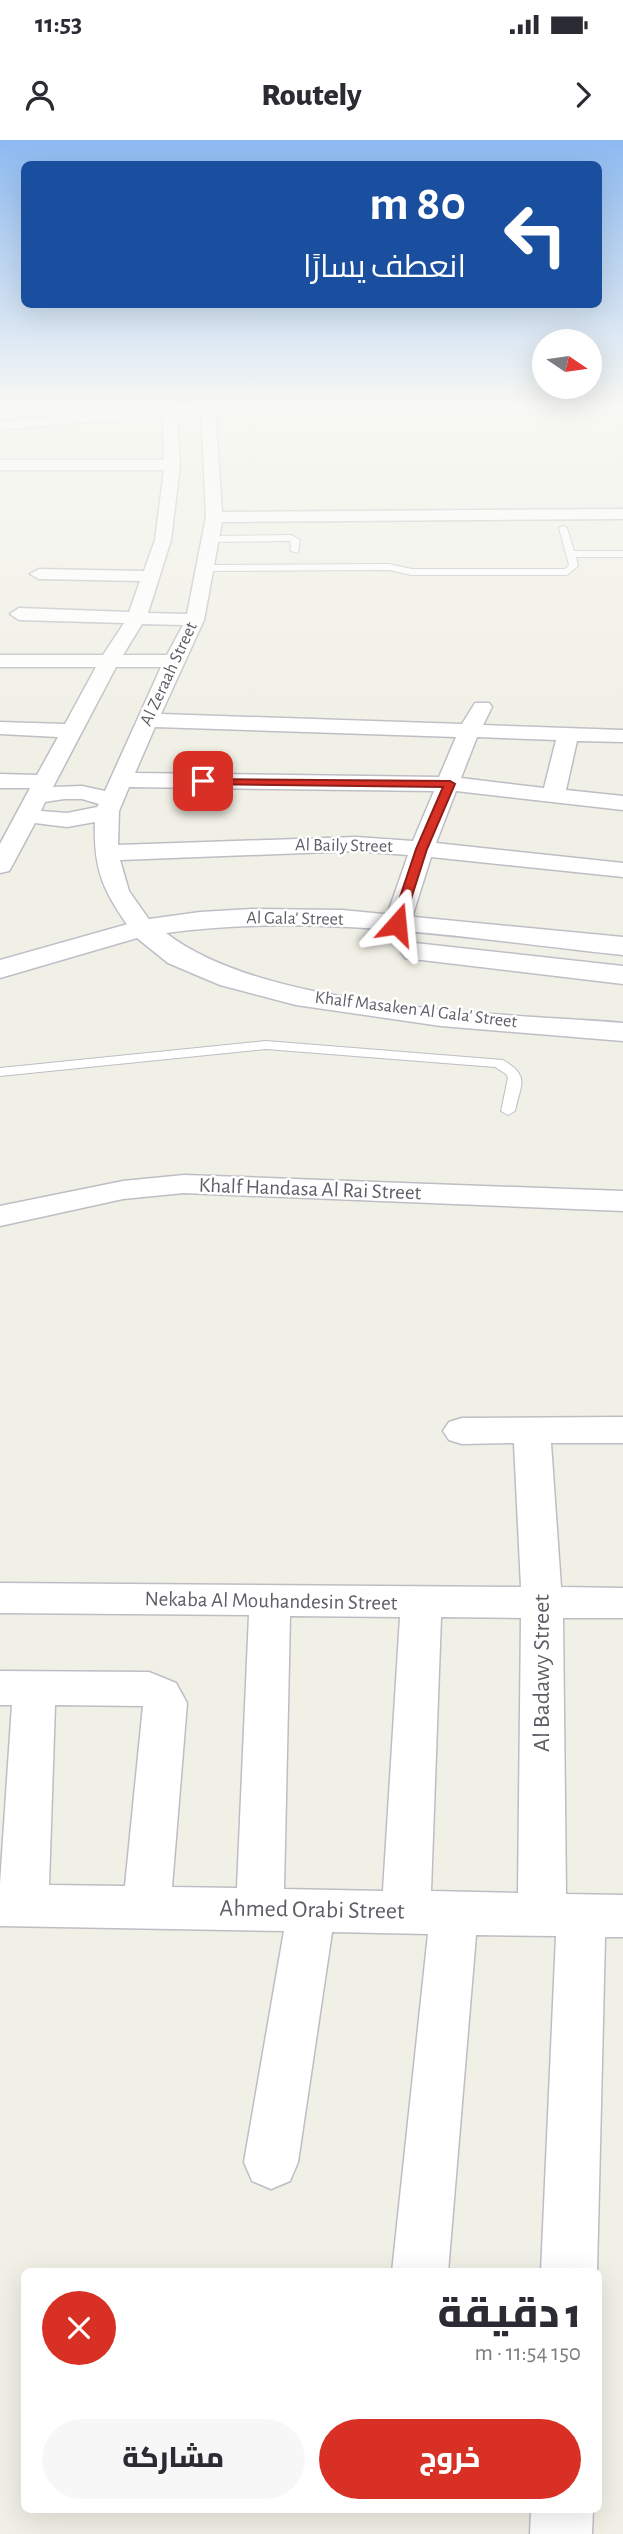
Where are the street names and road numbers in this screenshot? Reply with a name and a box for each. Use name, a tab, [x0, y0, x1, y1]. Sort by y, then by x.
street label: Al Zeraah Street	[137, 619, 201, 729]
street label: Al Baily Street	[295, 836, 393, 856]
street label: Al Gala' Street	[246, 909, 344, 929]
street label: Khalf Masaken Al Gala' Street	[314, 989, 518, 1031]
street label: Khalf Handasa Al Rai Street	[198, 1175, 422, 1203]
street label: Nekaba Al Mouhandesin Street	[144, 1588, 398, 1614]
street label: Al Badawy Street	[530, 1594, 554, 1752]
street label: Ahmed Orabi Street	[219, 1896, 405, 1924]

